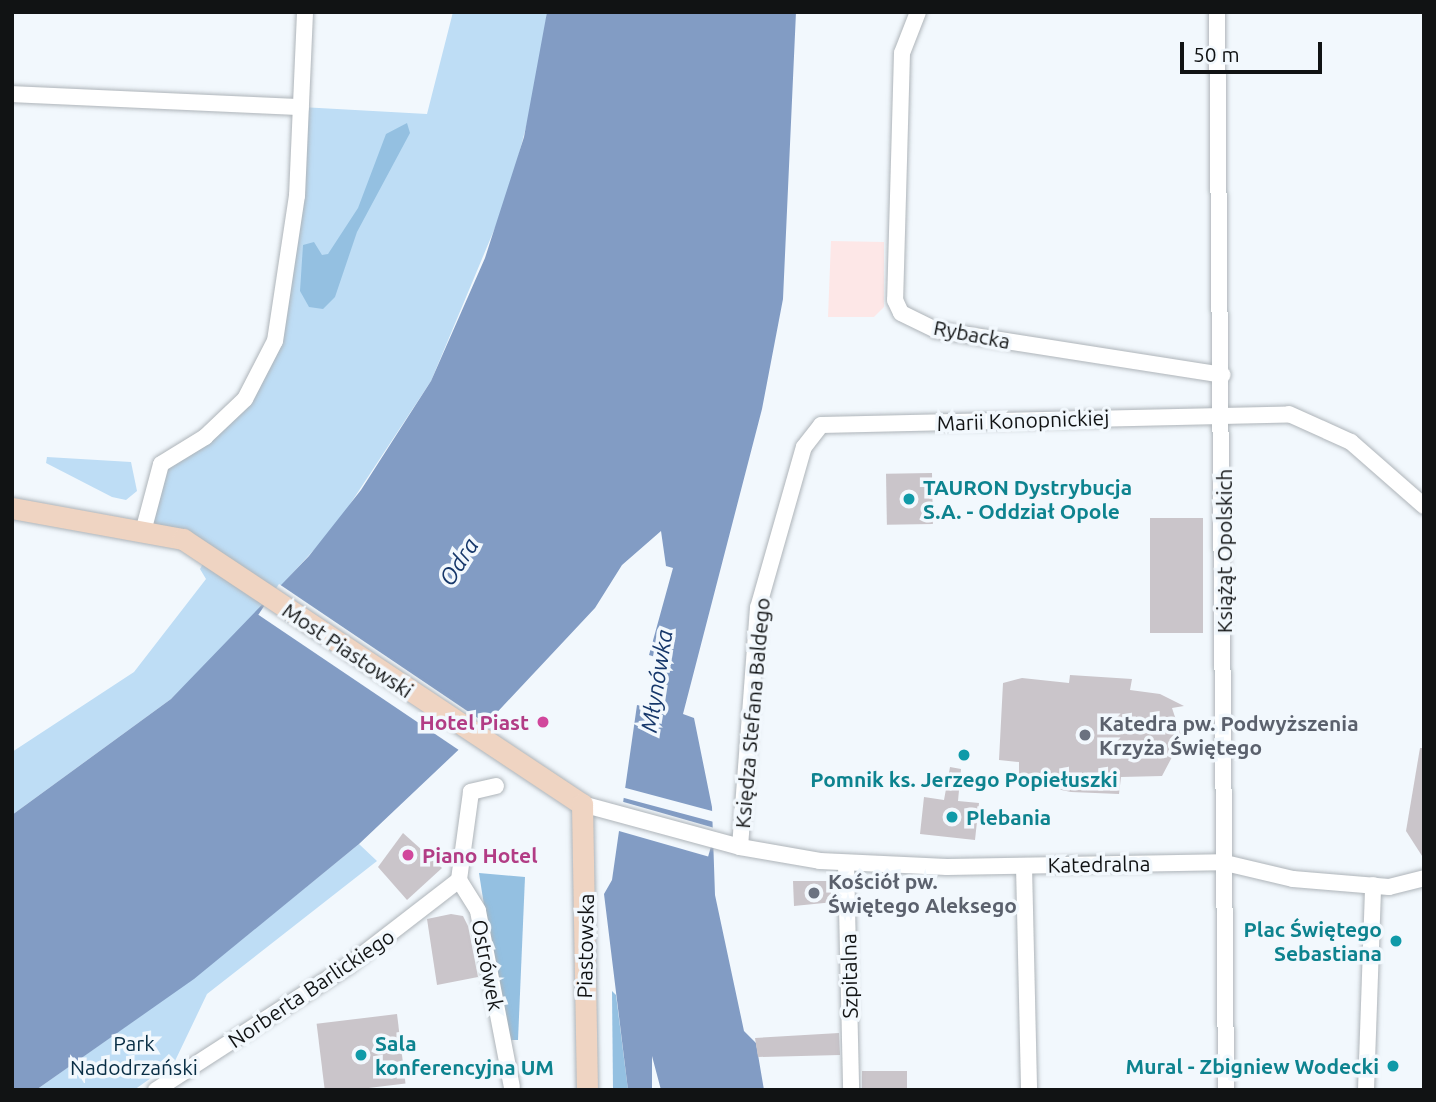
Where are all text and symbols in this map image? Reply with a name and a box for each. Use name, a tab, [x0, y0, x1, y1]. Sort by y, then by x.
scale bar	[1184, 28, 1326, 72]
text: 50 m	[1193, 42, 1240, 66]
street label: Rybacka	[932, 314, 1012, 354]
street label: Marii Konopnickiej	[936, 404, 1110, 436]
street label: Książąt Opolskich	[1211, 469, 1237, 633]
place label: TAURON Dystrybucja S.A. - Oddział Opole	[923, 474, 1132, 524]
marker: TAURON Dystrybucja S.A. - Oddział Opole	[901, 491, 917, 507]
water label: Odra	[433, 533, 485, 591]
street label: Most Piastowski	[278, 597, 418, 703]
street label: Księdza Stefana Baldego	[729, 597, 775, 829]
water label: Młynówka	[635, 628, 679, 734]
place label: Hotel Piast	[419, 709, 529, 735]
place label: Katedra pw. Podwyższenia Krzyża Świętego	[1099, 710, 1359, 760]
marker: Hotel Piast	[535, 714, 551, 730]
marker: Katedra pw. Podwyższenia Krzyża Świętego	[1077, 727, 1093, 743]
marker: Pomnik ks. Jerzego Popiełuszki	[956, 747, 972, 763]
place label: Pomnik ks. Jerzego Popiełuszki	[810, 766, 1118, 792]
place label: Plebania	[966, 804, 1051, 830]
marker: Plebania	[944, 809, 960, 825]
place label: Piano Hotel	[422, 842, 537, 868]
marker: Piano Hotel	[400, 847, 416, 863]
street label: Katedralna	[1047, 851, 1151, 877]
place label: Kościół pw. Świętego Aleksego	[828, 868, 1017, 918]
marker: Kościół pw. Świętego Aleksego	[806, 885, 822, 901]
street label: Piastowska	[571, 893, 599, 999]
place label: Plac Świętego Sebastiana	[1243, 916, 1382, 966]
street label: Ostrówek	[467, 917, 509, 1013]
street label: Norberta Barlickiego	[223, 923, 399, 1053]
street label: Szpitalna	[836, 933, 862, 1019]
marker: Plac Świętego Sebastiana	[1388, 933, 1404, 949]
park label: Park Nadodrzański	[70, 1030, 198, 1080]
place label: Sala konferencyjna UM	[375, 1030, 554, 1080]
marker: Sala konferencyjna UM	[353, 1047, 369, 1063]
place label: Mural - Zbigniew Wodecki	[1126, 1053, 1379, 1079]
marker: Mural - Zbigniew Wodecki	[1385, 1058, 1401, 1074]

